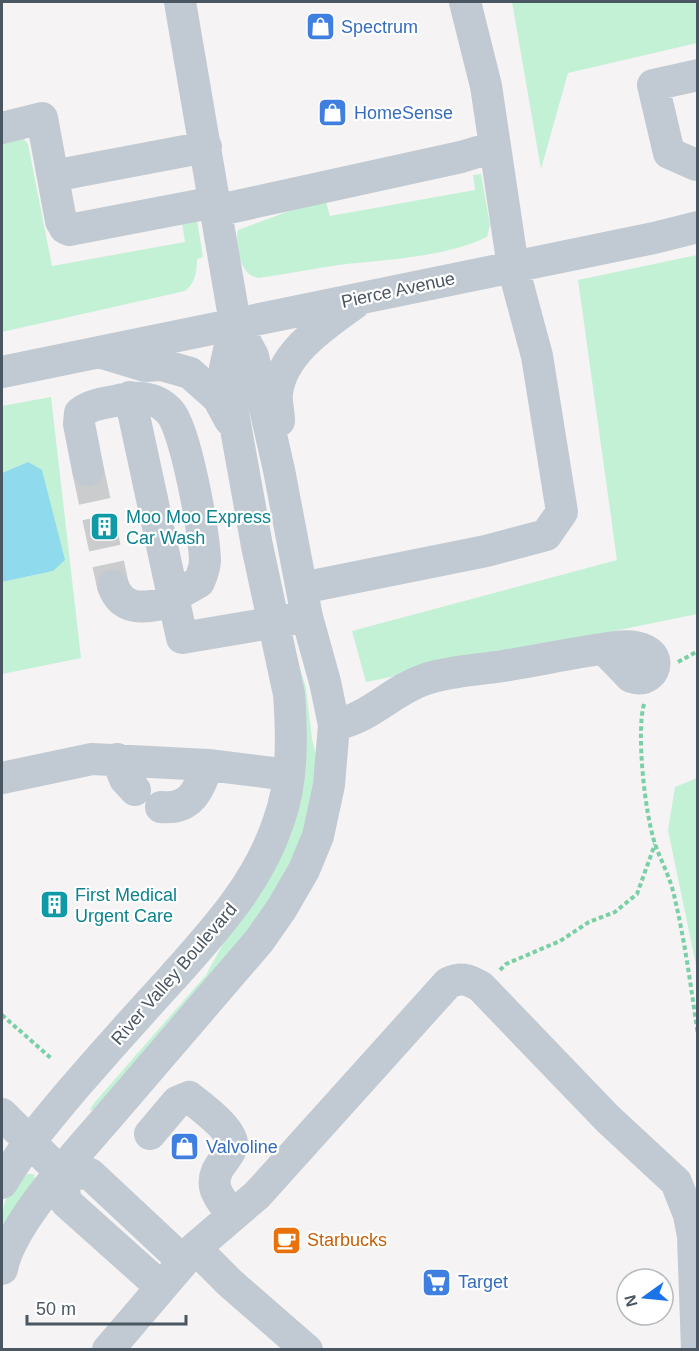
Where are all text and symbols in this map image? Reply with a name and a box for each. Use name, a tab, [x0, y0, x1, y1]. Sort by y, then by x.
shop icon: Spectrum	[304, 11, 336, 43]
place label: Spectrum	[341, 17, 418, 37]
shop icon: HomeSense	[317, 97, 349, 129]
place label: HomeSense	[354, 103, 453, 123]
street label: Pierce Avenue	[339, 268, 457, 312]
place label: Moo Moo Express Car Wash	[126, 507, 271, 548]
building icon: Moo Moo Express Car Wash	[89, 511, 121, 543]
place label: First Medical Urgent Care	[75, 885, 177, 926]
building icon: First Medical Urgent Care	[38, 889, 70, 921]
street label: River Valley Boulevard	[107, 899, 241, 1049]
shop icon: Valvoline	[169, 1131, 201, 1163]
place label: Valvoline	[206, 1137, 278, 1157]
cafe icon: Starbucks	[270, 1224, 302, 1256]
place label: Starbucks	[307, 1230, 387, 1250]
supermarket icon: Target	[421, 1266, 453, 1298]
north arrow	[615, 1267, 675, 1327]
place label: Target	[458, 1272, 508, 1292]
scale bar	[27, 1288, 186, 1326]
text: N	[621, 1293, 641, 1309]
text: 50 m	[36, 1299, 76, 1319]

